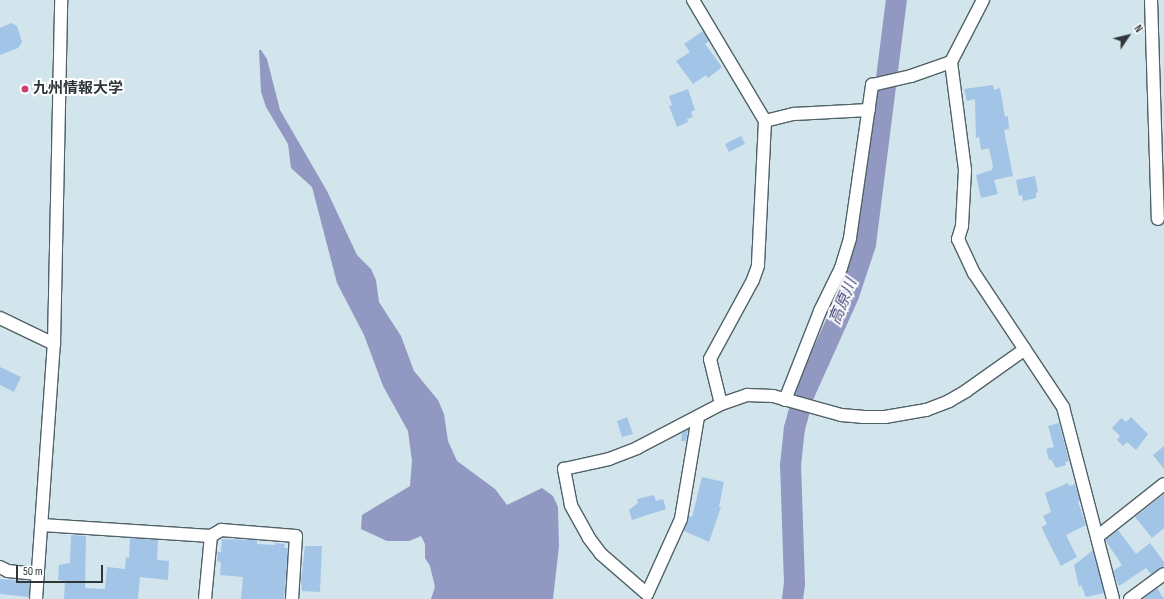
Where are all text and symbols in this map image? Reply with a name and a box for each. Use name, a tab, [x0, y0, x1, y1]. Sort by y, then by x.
north arrow	[1108, 16, 1148, 56]
text: N	[1131, 23, 1145, 35]
place label: 九州情報大学	[33, 80, 123, 98]
marker: 九州情報大学	[20, 84, 30, 94]
water label: 高原川	[826, 276, 862, 328]
scale bar	[18, 557, 105, 583]
text: 50 m	[23, 564, 43, 579]

